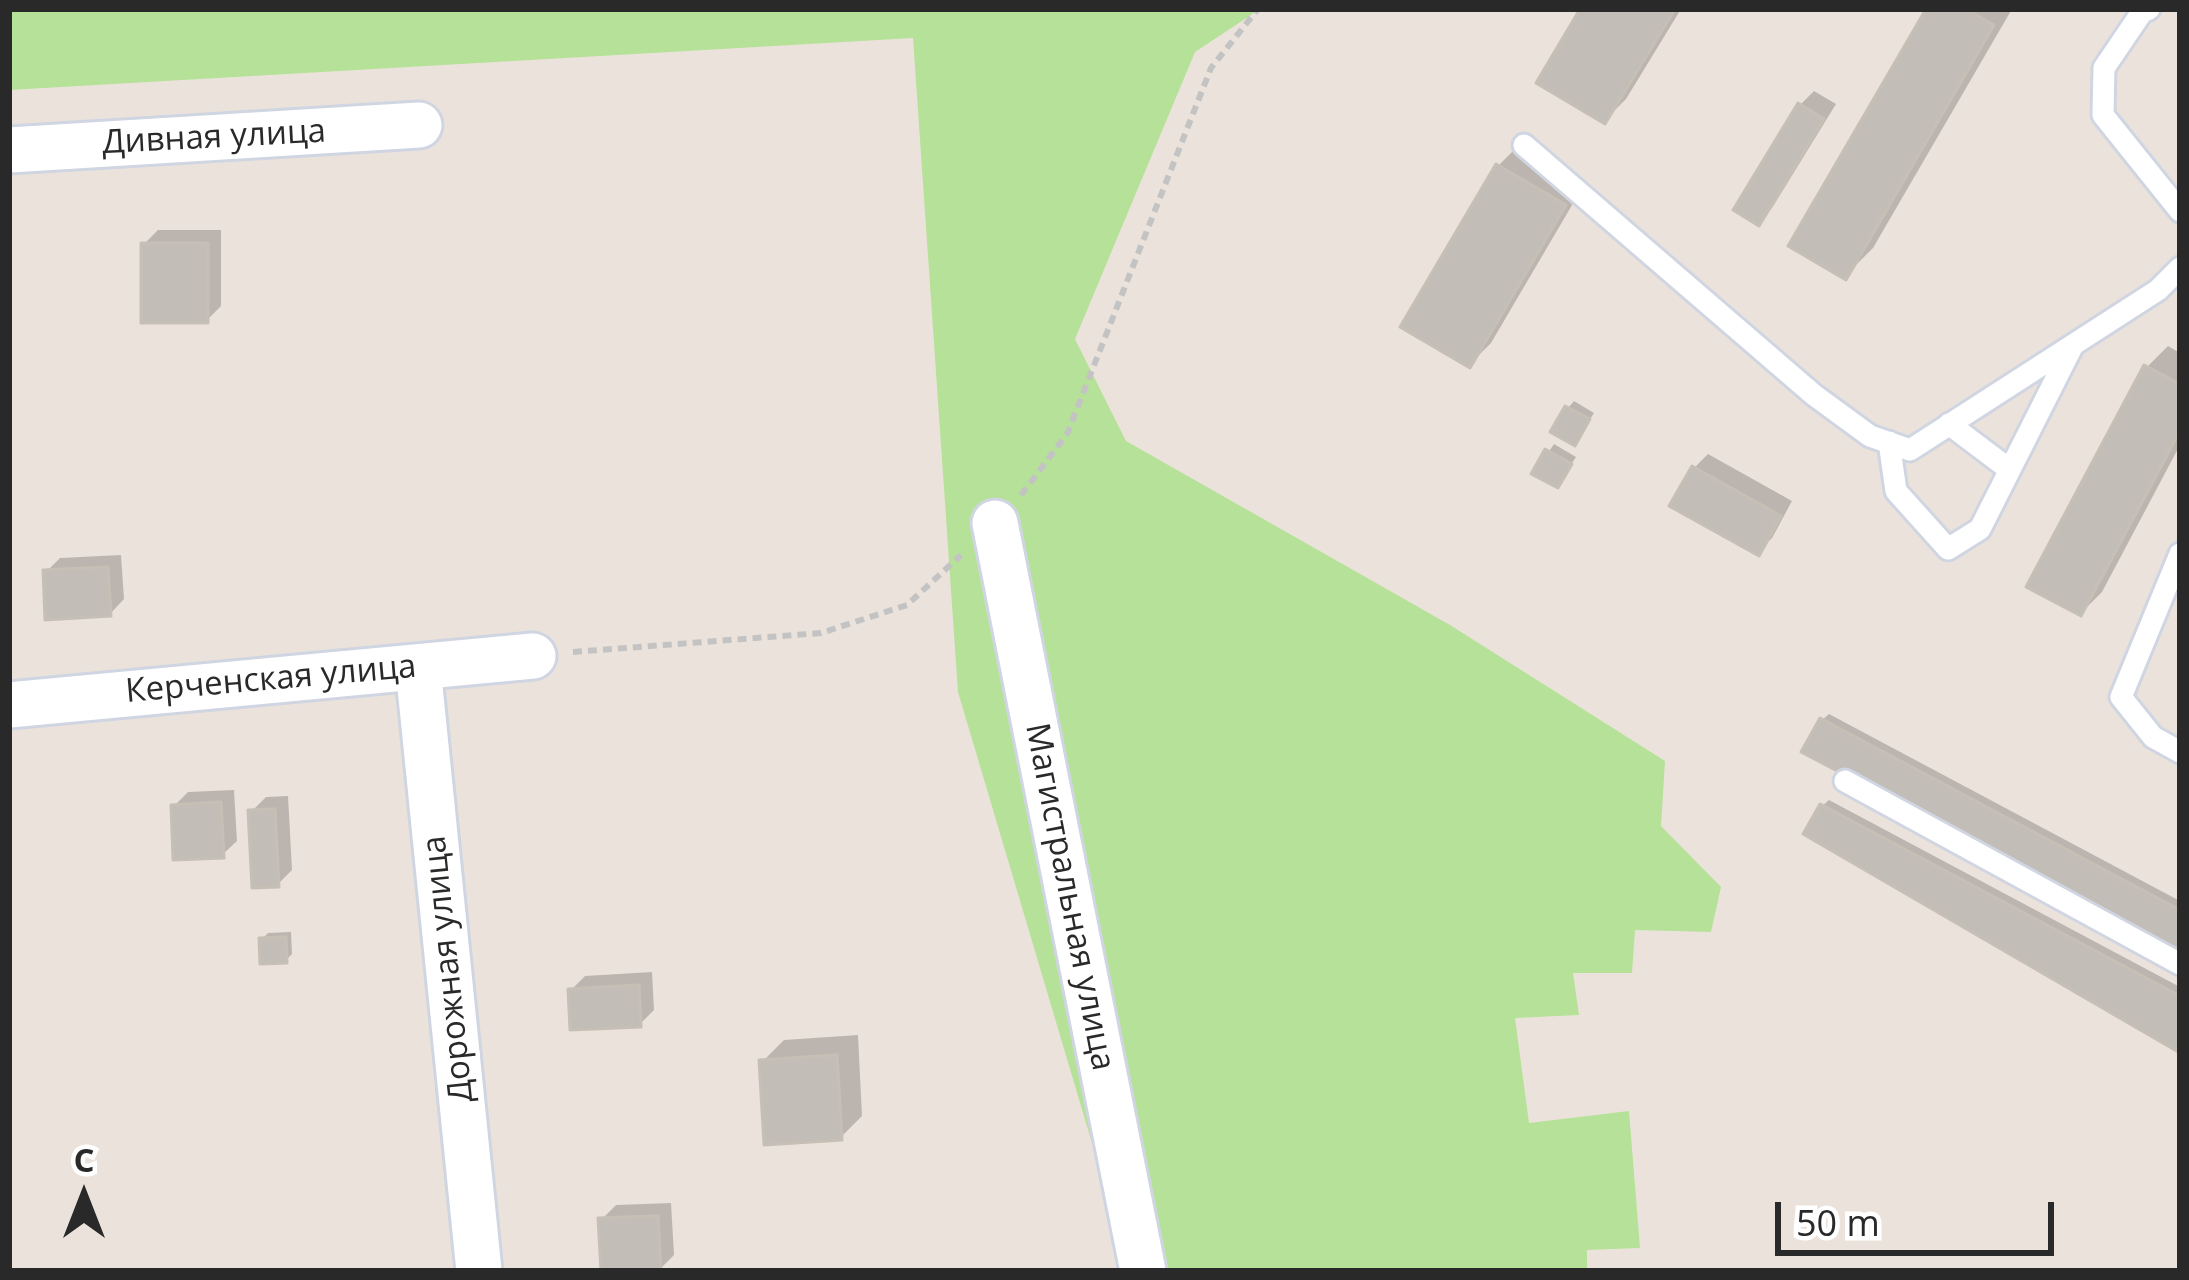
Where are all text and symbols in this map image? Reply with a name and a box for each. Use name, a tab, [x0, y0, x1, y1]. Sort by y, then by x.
street label: Дивная улица	[101, 112, 327, 164]
street label: Керченская улица	[124, 648, 418, 712]
street label: Магистральная улица	[1016, 720, 1122, 1074]
street label: Дорожная улица	[415, 834, 483, 1104]
north arrow	[24, 1136, 144, 1256]
text: С	[73, 1137, 95, 1182]
scale bar	[1781, 1178, 2060, 1252]
text: 50 m	[1796, 1198, 1880, 1247]

